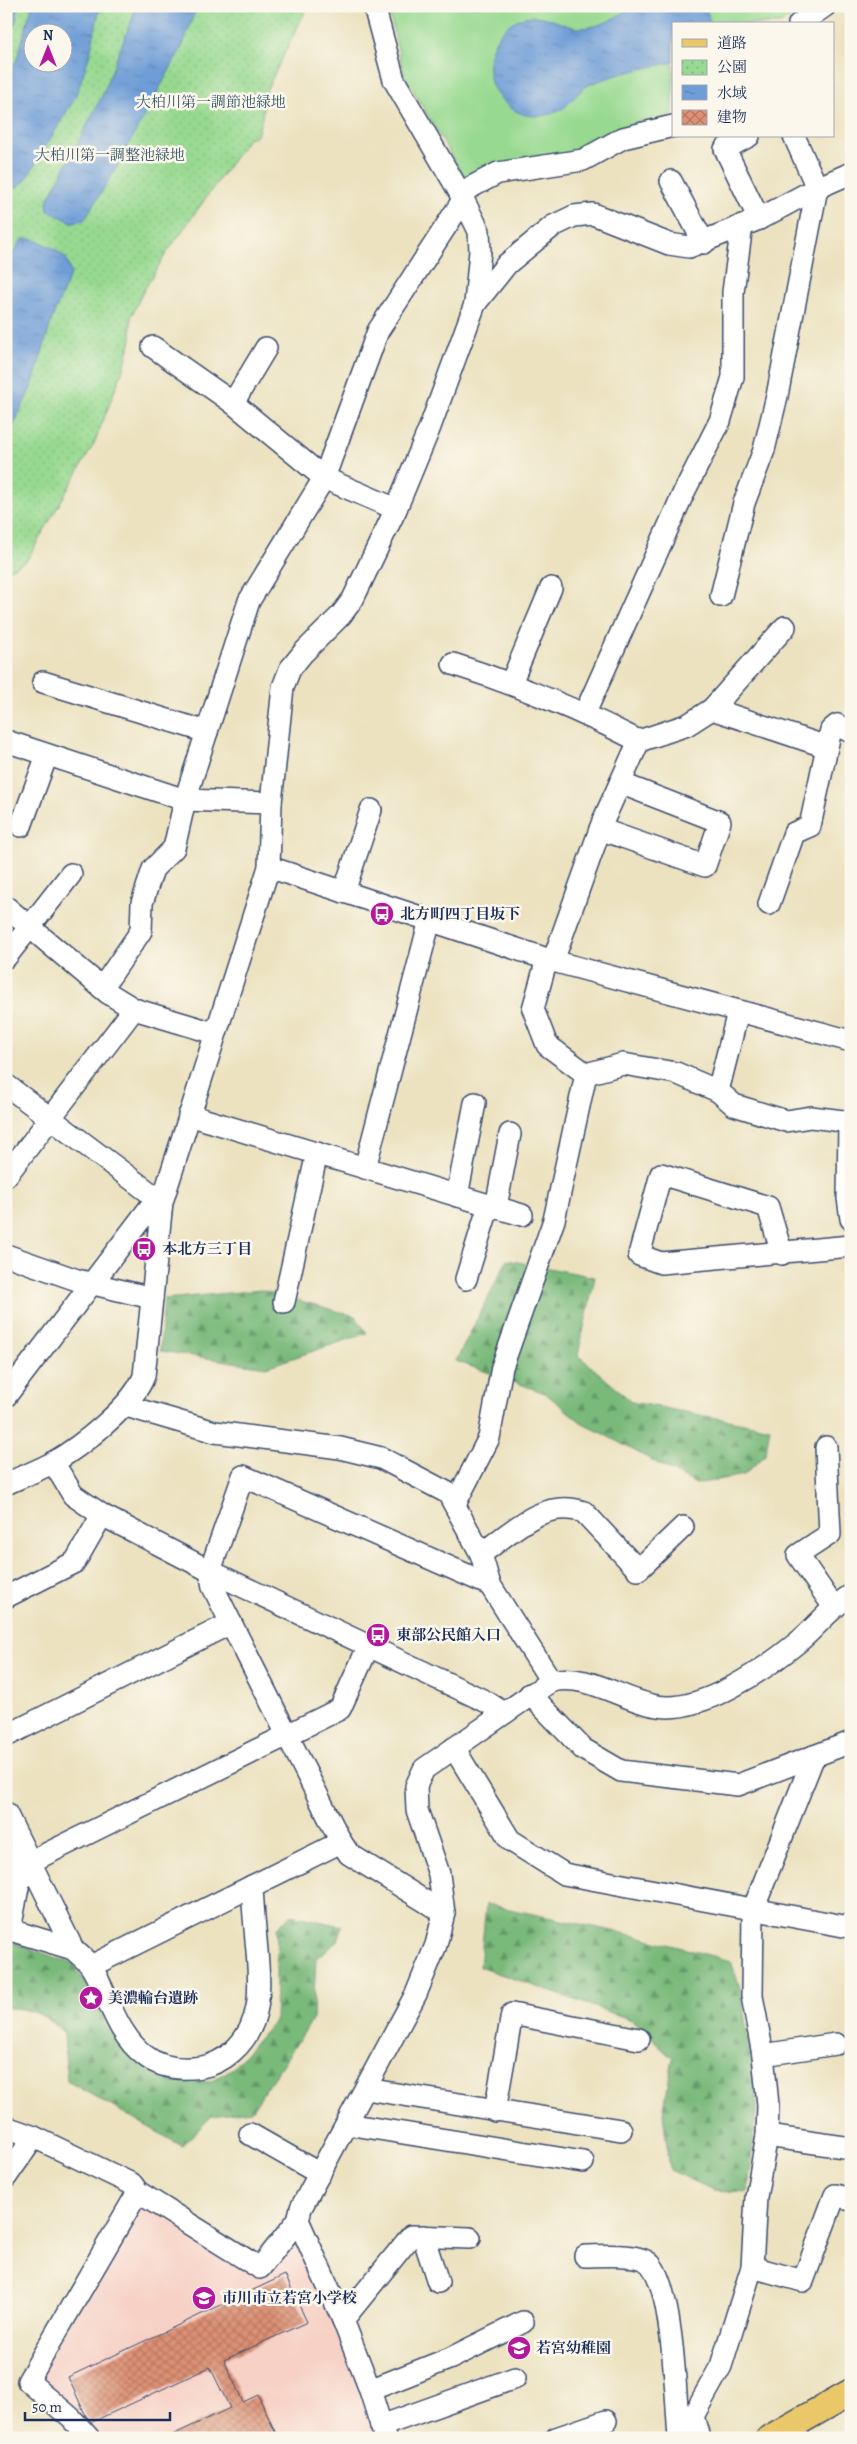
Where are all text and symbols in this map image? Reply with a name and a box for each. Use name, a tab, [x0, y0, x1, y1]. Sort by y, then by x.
north arrow	[22, 22, 72, 72]
legend	[672, 22, 834, 138]
text: N	[43, 26, 53, 45]
text: 道路	[717, 33, 747, 53]
text: 公園	[717, 57, 747, 77]
text: 水域	[717, 83, 747, 103]
park label: 大柏川第一調節池緑地	[136, 92, 286, 112]
text: 建物	[717, 107, 747, 127]
park label: 大柏川第一調整池緑地	[35, 145, 185, 165]
bus stop icon: 北方町四丁目坂下	[369, 901, 395, 927]
place label: 北方町四丁目坂下	[400, 904, 520, 924]
bus stop icon: 本北方三丁目	[131, 1236, 157, 1262]
place label: 本北方三丁目	[162, 1239, 252, 1259]
bus stop icon: 東部公民館入口	[365, 1622, 391, 1648]
place label: 東部公民館入口	[396, 1625, 501, 1645]
place icon: 美濃輪台遺跡	[78, 1985, 104, 2011]
place label: 美濃輪台遺跡	[108, 1988, 198, 2008]
school or university icon: 市川市立若宮小学校	[191, 2285, 217, 2311]
place label: 市川市立若宮小学校	[222, 2288, 357, 2308]
school or university icon: 若宮幼稚園	[506, 2335, 532, 2361]
place label: 若宮幼稚園	[536, 2338, 611, 2358]
scale bar	[25, 2389, 170, 2421]
text: 50 m	[32, 2397, 62, 2417]

